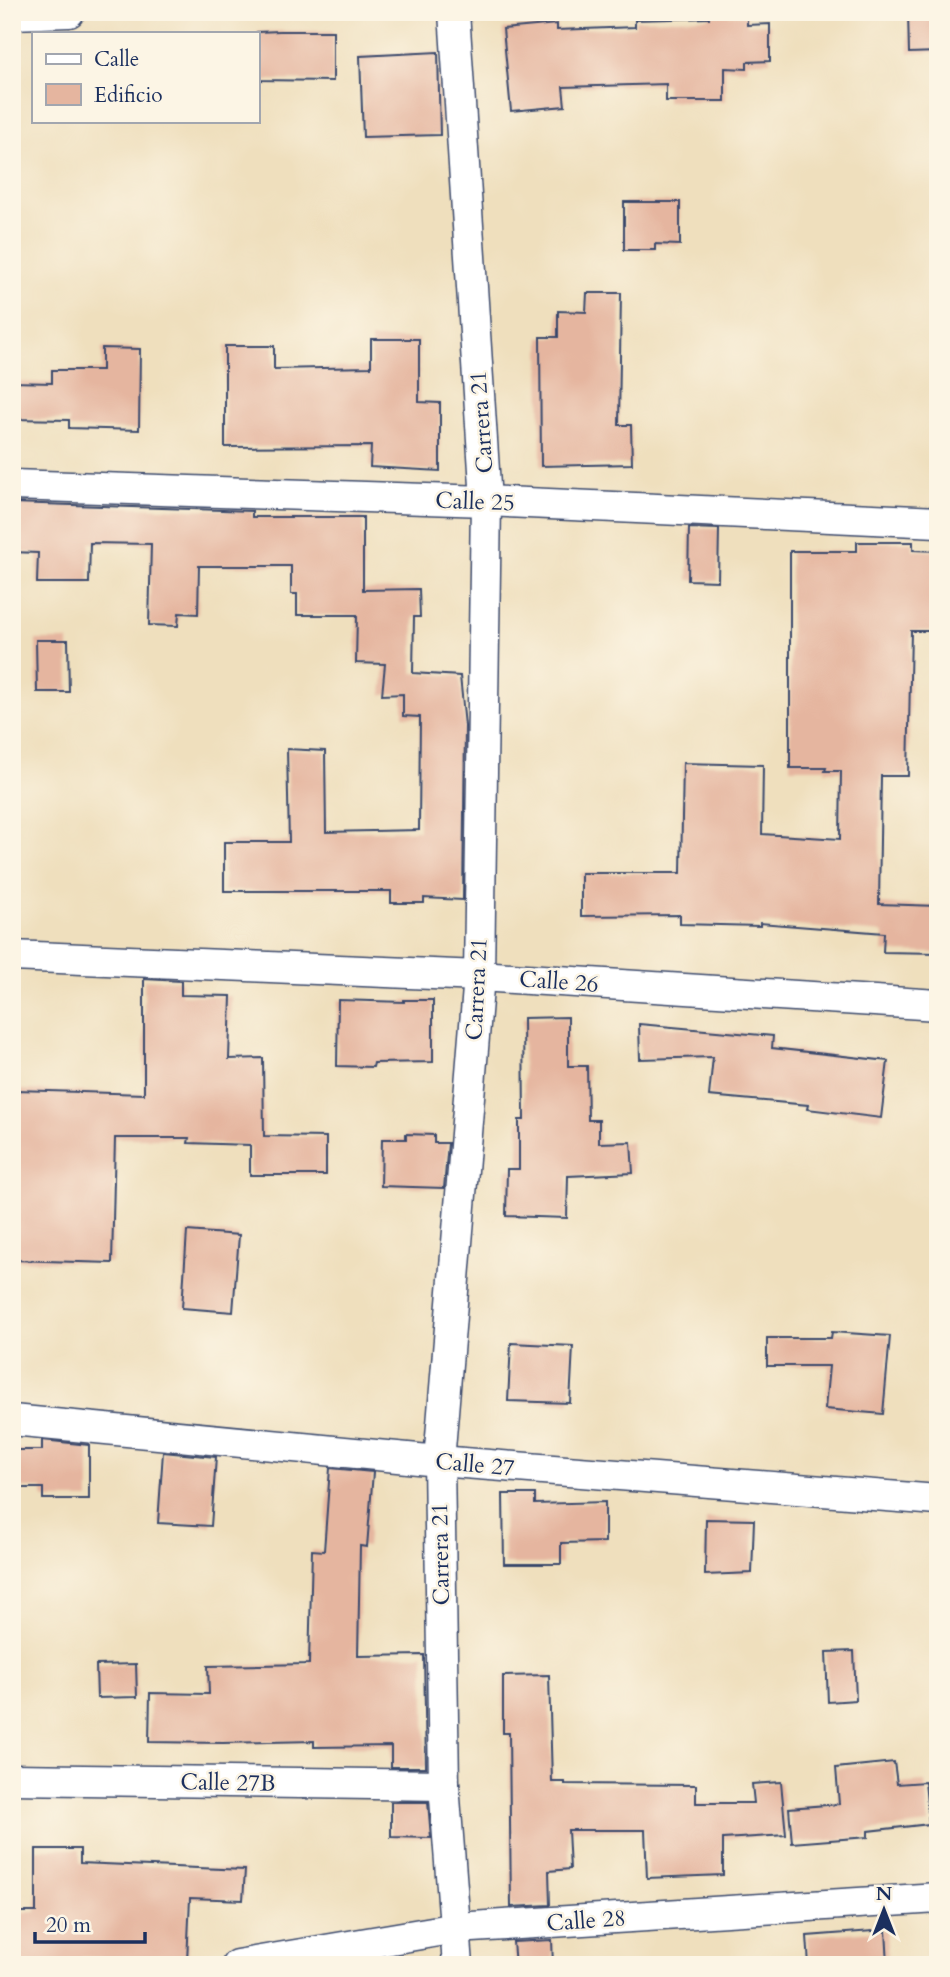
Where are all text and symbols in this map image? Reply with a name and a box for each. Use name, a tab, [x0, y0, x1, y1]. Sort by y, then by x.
legend	[32, 32, 259, 122]
text: Calle	[94, 45, 139, 74]
text: Edificio	[94, 81, 163, 110]
street label: Carrera 21	[462, 370, 501, 474]
street label: Calle 25	[435, 485, 515, 518]
street label: Carrera 21	[458, 937, 495, 1041]
street label: Calle 26	[518, 963, 600, 1000]
street label: Calle 27	[434, 1446, 516, 1483]
street label: Carrera 21	[424, 1502, 457, 1606]
street label: Calle 27B	[180, 1766, 276, 1799]
north arrow	[848, 1876, 918, 1946]
text: N	[876, 1881, 893, 1907]
scale bar	[35, 1900, 145, 1944]
street label: Calle 28	[545, 1902, 627, 1939]
text: 20 m	[46, 1911, 91, 1940]

